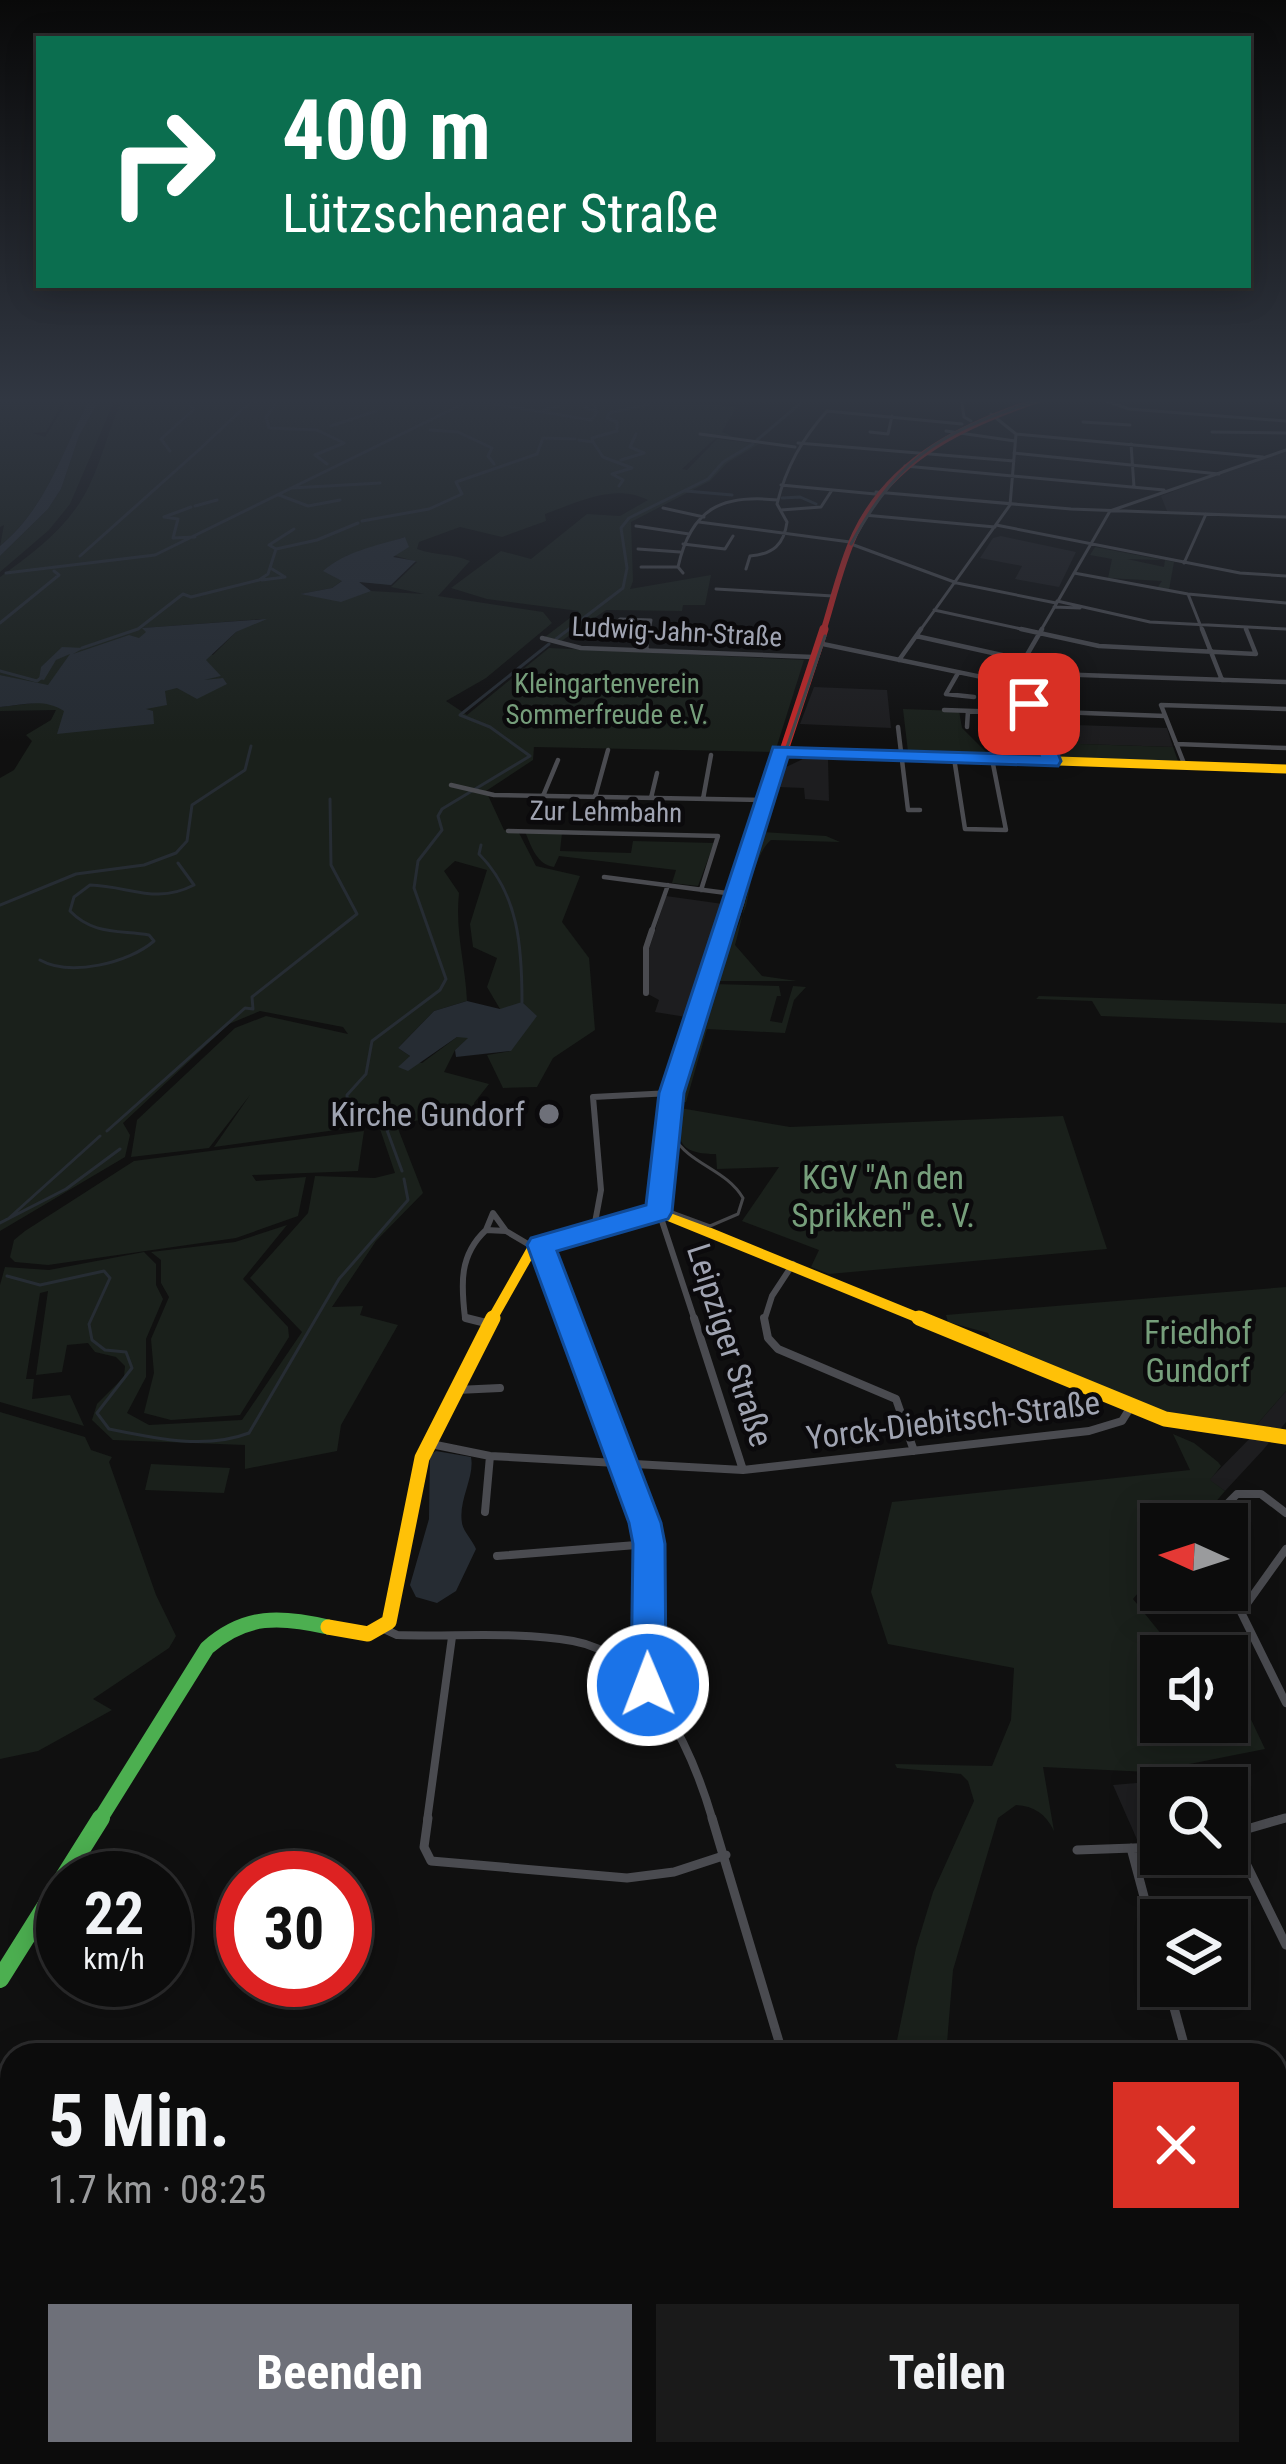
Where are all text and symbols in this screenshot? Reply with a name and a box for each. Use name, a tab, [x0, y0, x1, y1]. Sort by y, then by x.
text: 400 m	[282, 81, 491, 180]
icon: right	[84, 84, 240, 240]
text: Lützschenaer Straße	[282, 182, 718, 245]
street label: Ludwig-Jahn-Straße	[571, 611, 783, 653]
pin	[978, 653, 1080, 755]
park label: Kleingartenverein Sommerfreude e.V.	[506, 668, 708, 731]
icon: arrive	[996, 671, 1062, 737]
street label: Zur Lehmbahn	[529, 795, 683, 829]
place label: Kirche Gundorf	[330, 1095, 526, 1134]
marker: Kirche Gundorf	[536, 1101, 562, 1127]
park label: KGV "An den Sprikken" e. V.	[791, 1158, 975, 1235]
street label: Leipziger Straße	[679, 1239, 781, 1451]
park label: Friedhof Gundorf	[1144, 1313, 1252, 1390]
street label: Yorck-Diebitsch-Straße	[804, 1383, 1102, 1457]
north arrow	[1140, 1503, 1248, 1611]
map controls	[1140, 1503, 1248, 2007]
position arrow	[585, 1622, 711, 1748]
button: sound	[1140, 1635, 1248, 1743]
button: search	[1140, 1767, 1248, 1875]
speed limit sign: 30	[216, 1851, 372, 2007]
text: 22	[84, 1878, 144, 1949]
button: layers	[1140, 1899, 1248, 2007]
text: km/h	[83, 1941, 145, 1976]
text: 5 Min.	[48, 2079, 230, 2164]
button: close	[1113, 2082, 1239, 2208]
text: 1.7 km · 08:25	[48, 2167, 266, 2213]
button: Beenden	[48, 2304, 632, 2442]
button: Teilen	[656, 2304, 1239, 2442]

